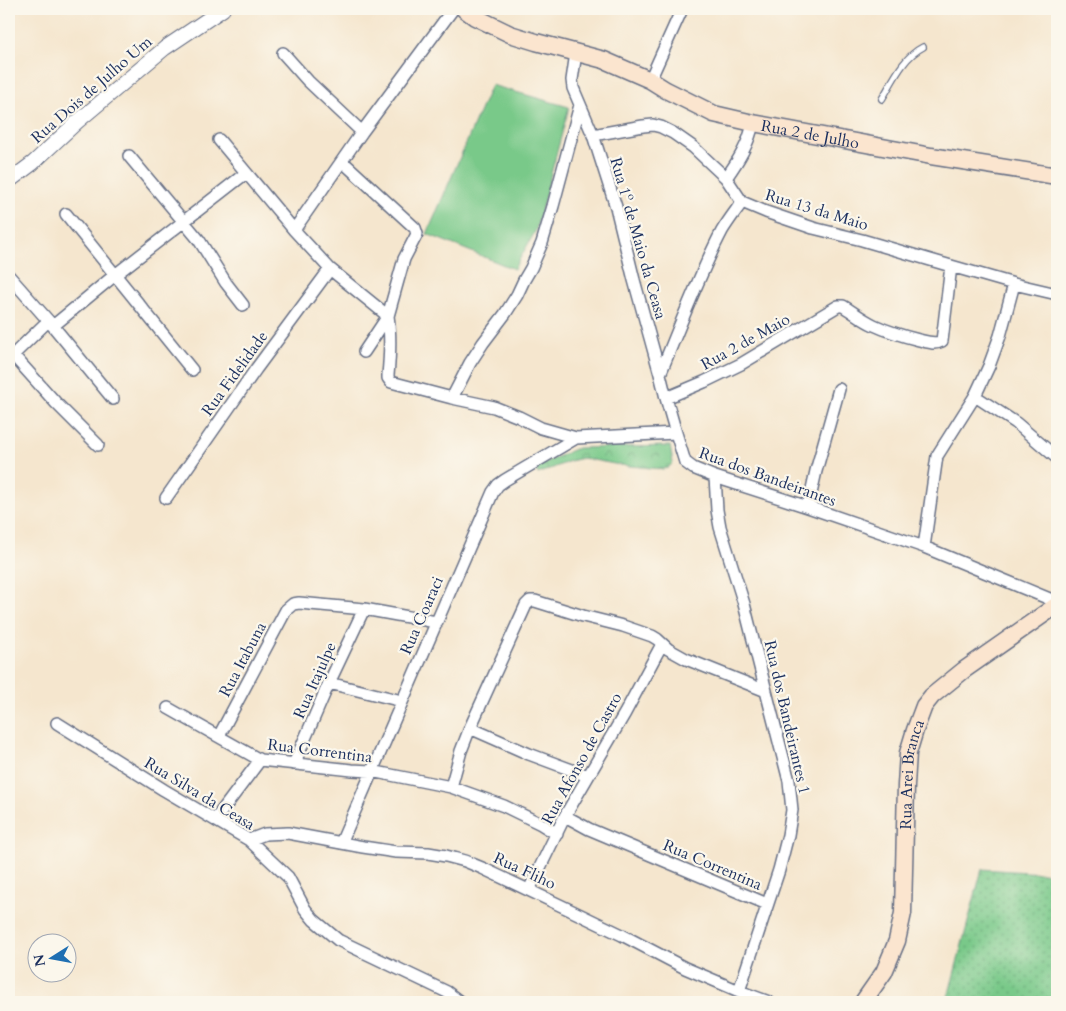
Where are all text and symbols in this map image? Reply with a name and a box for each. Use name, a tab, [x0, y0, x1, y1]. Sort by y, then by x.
street label: Rua Dois de Julho Um	[26, 31, 157, 148]
street label: Rua 2 de Julho	[759, 115, 861, 155]
street label: Rua 1º de Maio da Ceasa	[604, 155, 672, 322]
street label: Rua 13 da Maio	[763, 184, 871, 236]
street label: Rua 2 de Maio	[697, 308, 794, 375]
street label: Rua Fidelidade	[196, 327, 273, 421]
street label: Rua dos Bandeirantes	[696, 442, 839, 512]
street label: Rua Coaraci	[395, 572, 449, 658]
street label: Rua Itabuna	[214, 618, 272, 701]
street label: Rua dos Bandeirantes 1	[759, 638, 815, 796]
street label: Rua Itajulpe	[288, 639, 342, 722]
street label: Rua Afonso de Castro	[536, 688, 627, 828]
street label: Rua Arei Branca	[895, 716, 930, 830]
street label: Rua Correntina	[266, 734, 374, 768]
street label: Rua Silva da Ceasa	[140, 752, 259, 836]
street label: Rua Correntina	[660, 834, 766, 896]
street label: Rua Fliho	[490, 847, 560, 895]
north arrow	[28, 934, 78, 984]
text: N	[29, 953, 50, 968]

